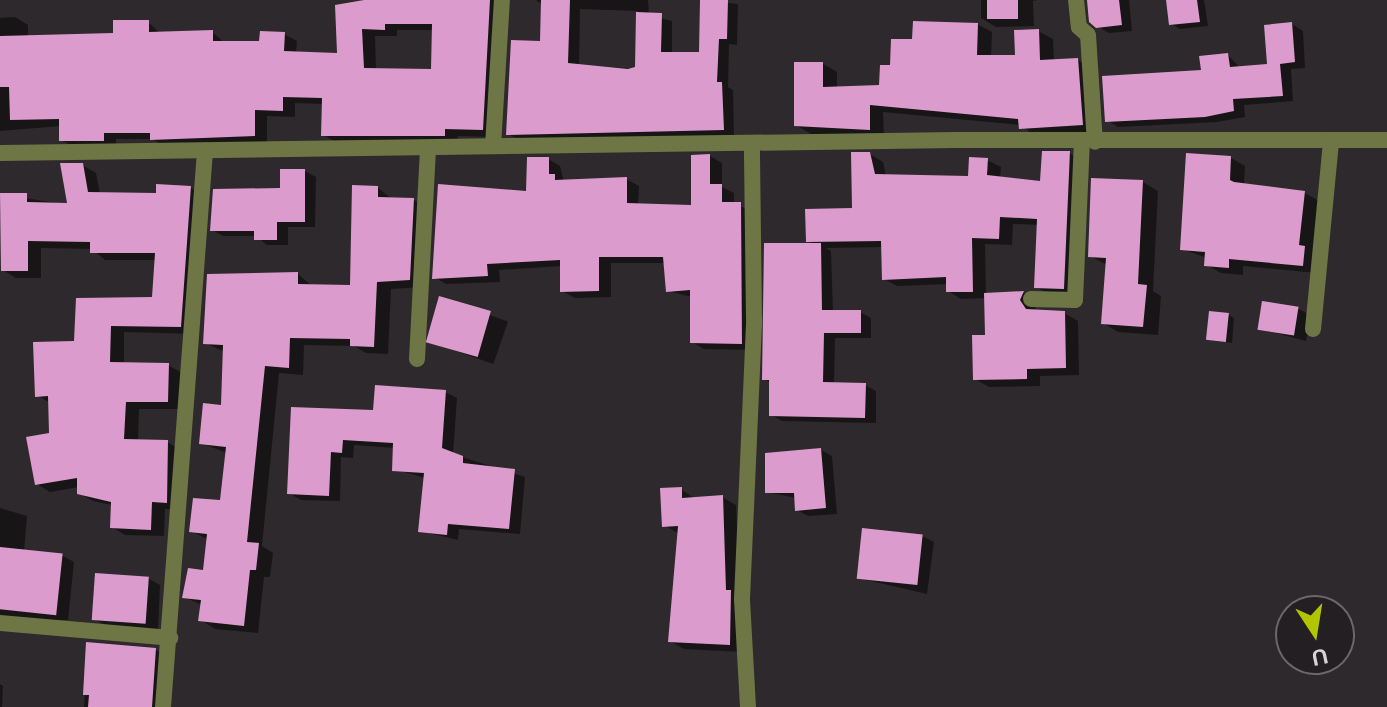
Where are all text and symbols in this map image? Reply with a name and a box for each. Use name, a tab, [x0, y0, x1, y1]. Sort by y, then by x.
north arrow	[1275, 595, 1355, 675]
text: U	[1309, 643, 1330, 671]

